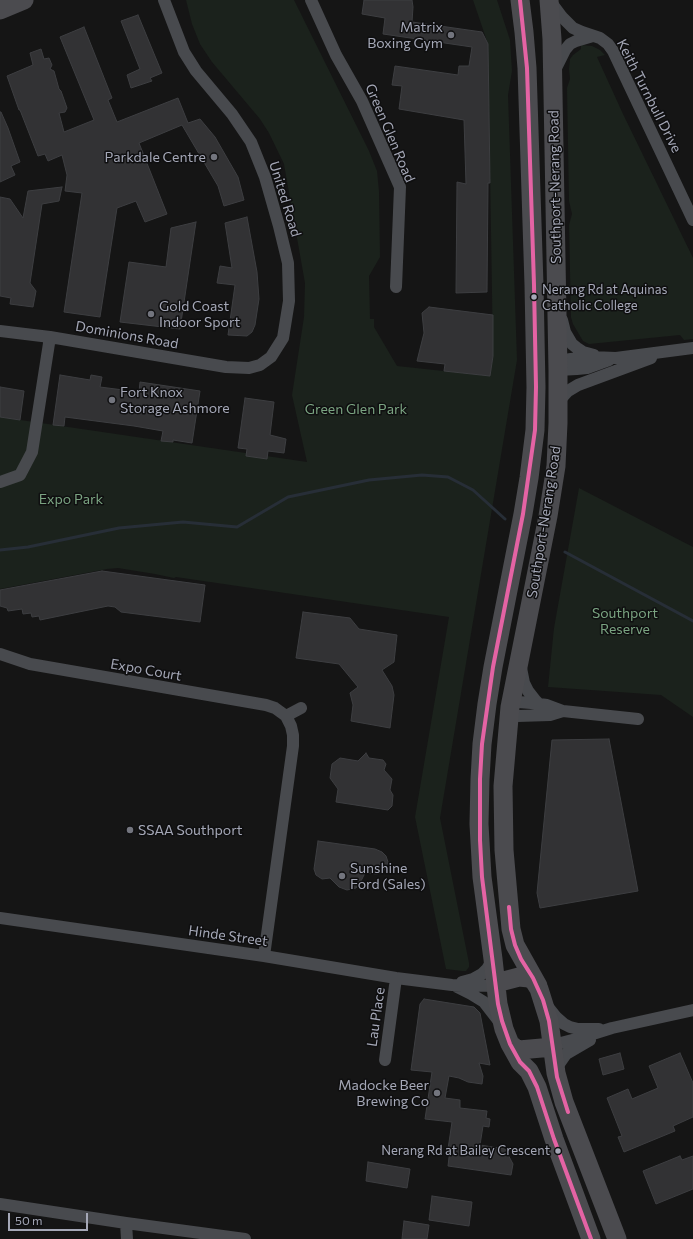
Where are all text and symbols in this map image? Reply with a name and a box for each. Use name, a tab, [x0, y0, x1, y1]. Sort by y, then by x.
place label: Matrix Boxing Gym	[367, 19, 443, 52]
marker: Matrix Boxing Gym	[446, 30, 456, 40]
street label: Keith Turnbull Drive	[613, 36, 685, 156]
street label: Green Glen Road	[362, 81, 418, 185]
street label: Southport-Nerang Road	[545, 110, 565, 264]
place label: Parkdale Centre	[104, 149, 206, 165]
marker: Parkdale Centre	[209, 152, 219, 162]
street label: United Road	[266, 159, 304, 239]
place label: Nerang Rd at Aquinas Catholic College	[542, 282, 667, 313]
marker: Nerang Rd at Aquinas Catholic College	[529, 292, 539, 302]
place label: Gold Coast Indoor Sport	[159, 298, 240, 330]
marker: Gold Coast Indoor Sport	[146, 309, 156, 319]
street label: Dominions Road	[74, 318, 180, 352]
place label: Fort Knox Storage Ashmore	[120, 384, 230, 416]
marker: Fort Knox Storage Ashmore	[107, 395, 117, 405]
park label: Green Glen Park	[305, 401, 407, 417]
street label: Southport-Nerang Road	[524, 445, 564, 599]
park label: Expo Park	[39, 491, 103, 507]
park label: Southport Reserve	[592, 605, 658, 638]
street label: Expo Court	[109, 655, 183, 685]
place label: SSAA Southport	[138, 822, 243, 838]
marker: SSAA Southport	[125, 825, 135, 835]
place label: Sunshine Ford (Sales)	[350, 860, 426, 892]
marker: Sunshine Ford (Sales)	[337, 871, 347, 881]
street label: Hinde Street	[187, 922, 269, 950]
street label: Lau Place	[364, 986, 388, 1048]
place label: Madocke Beer Brewing Co	[338, 1077, 429, 1110]
marker: Madocke Beer Brewing Co	[432, 1088, 442, 1098]
place label: Nerang Rd at Bailey Crescent	[381, 1143, 550, 1159]
marker: Nerang Rd at Bailey Crescent	[553, 1146, 563, 1156]
scale bar	[10, 1205, 90, 1231]
text: 50 m	[15, 1213, 43, 1227]

